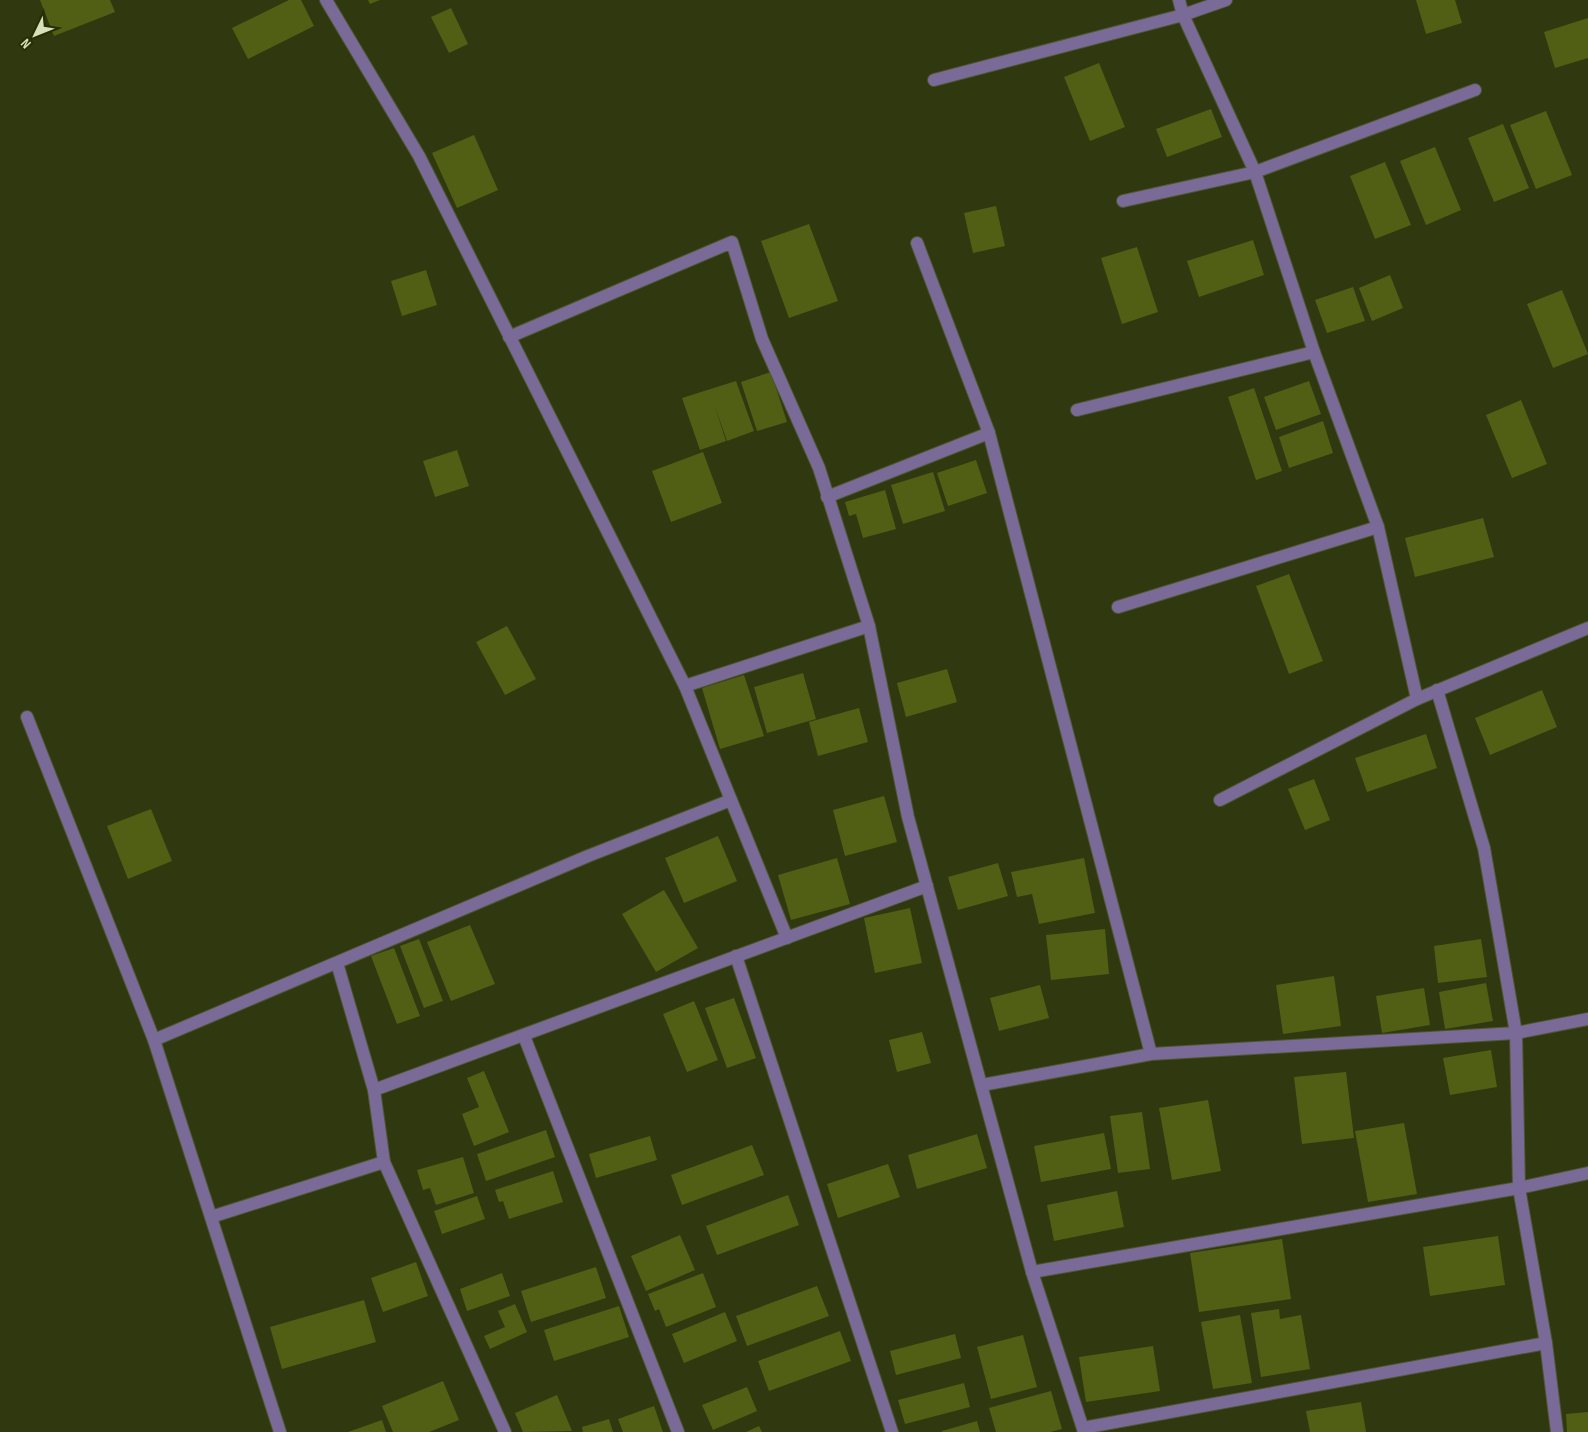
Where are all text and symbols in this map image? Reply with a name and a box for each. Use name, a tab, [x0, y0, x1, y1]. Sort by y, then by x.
north arrow	[10, 10, 60, 60]
text: N	[17, 35, 35, 52]

